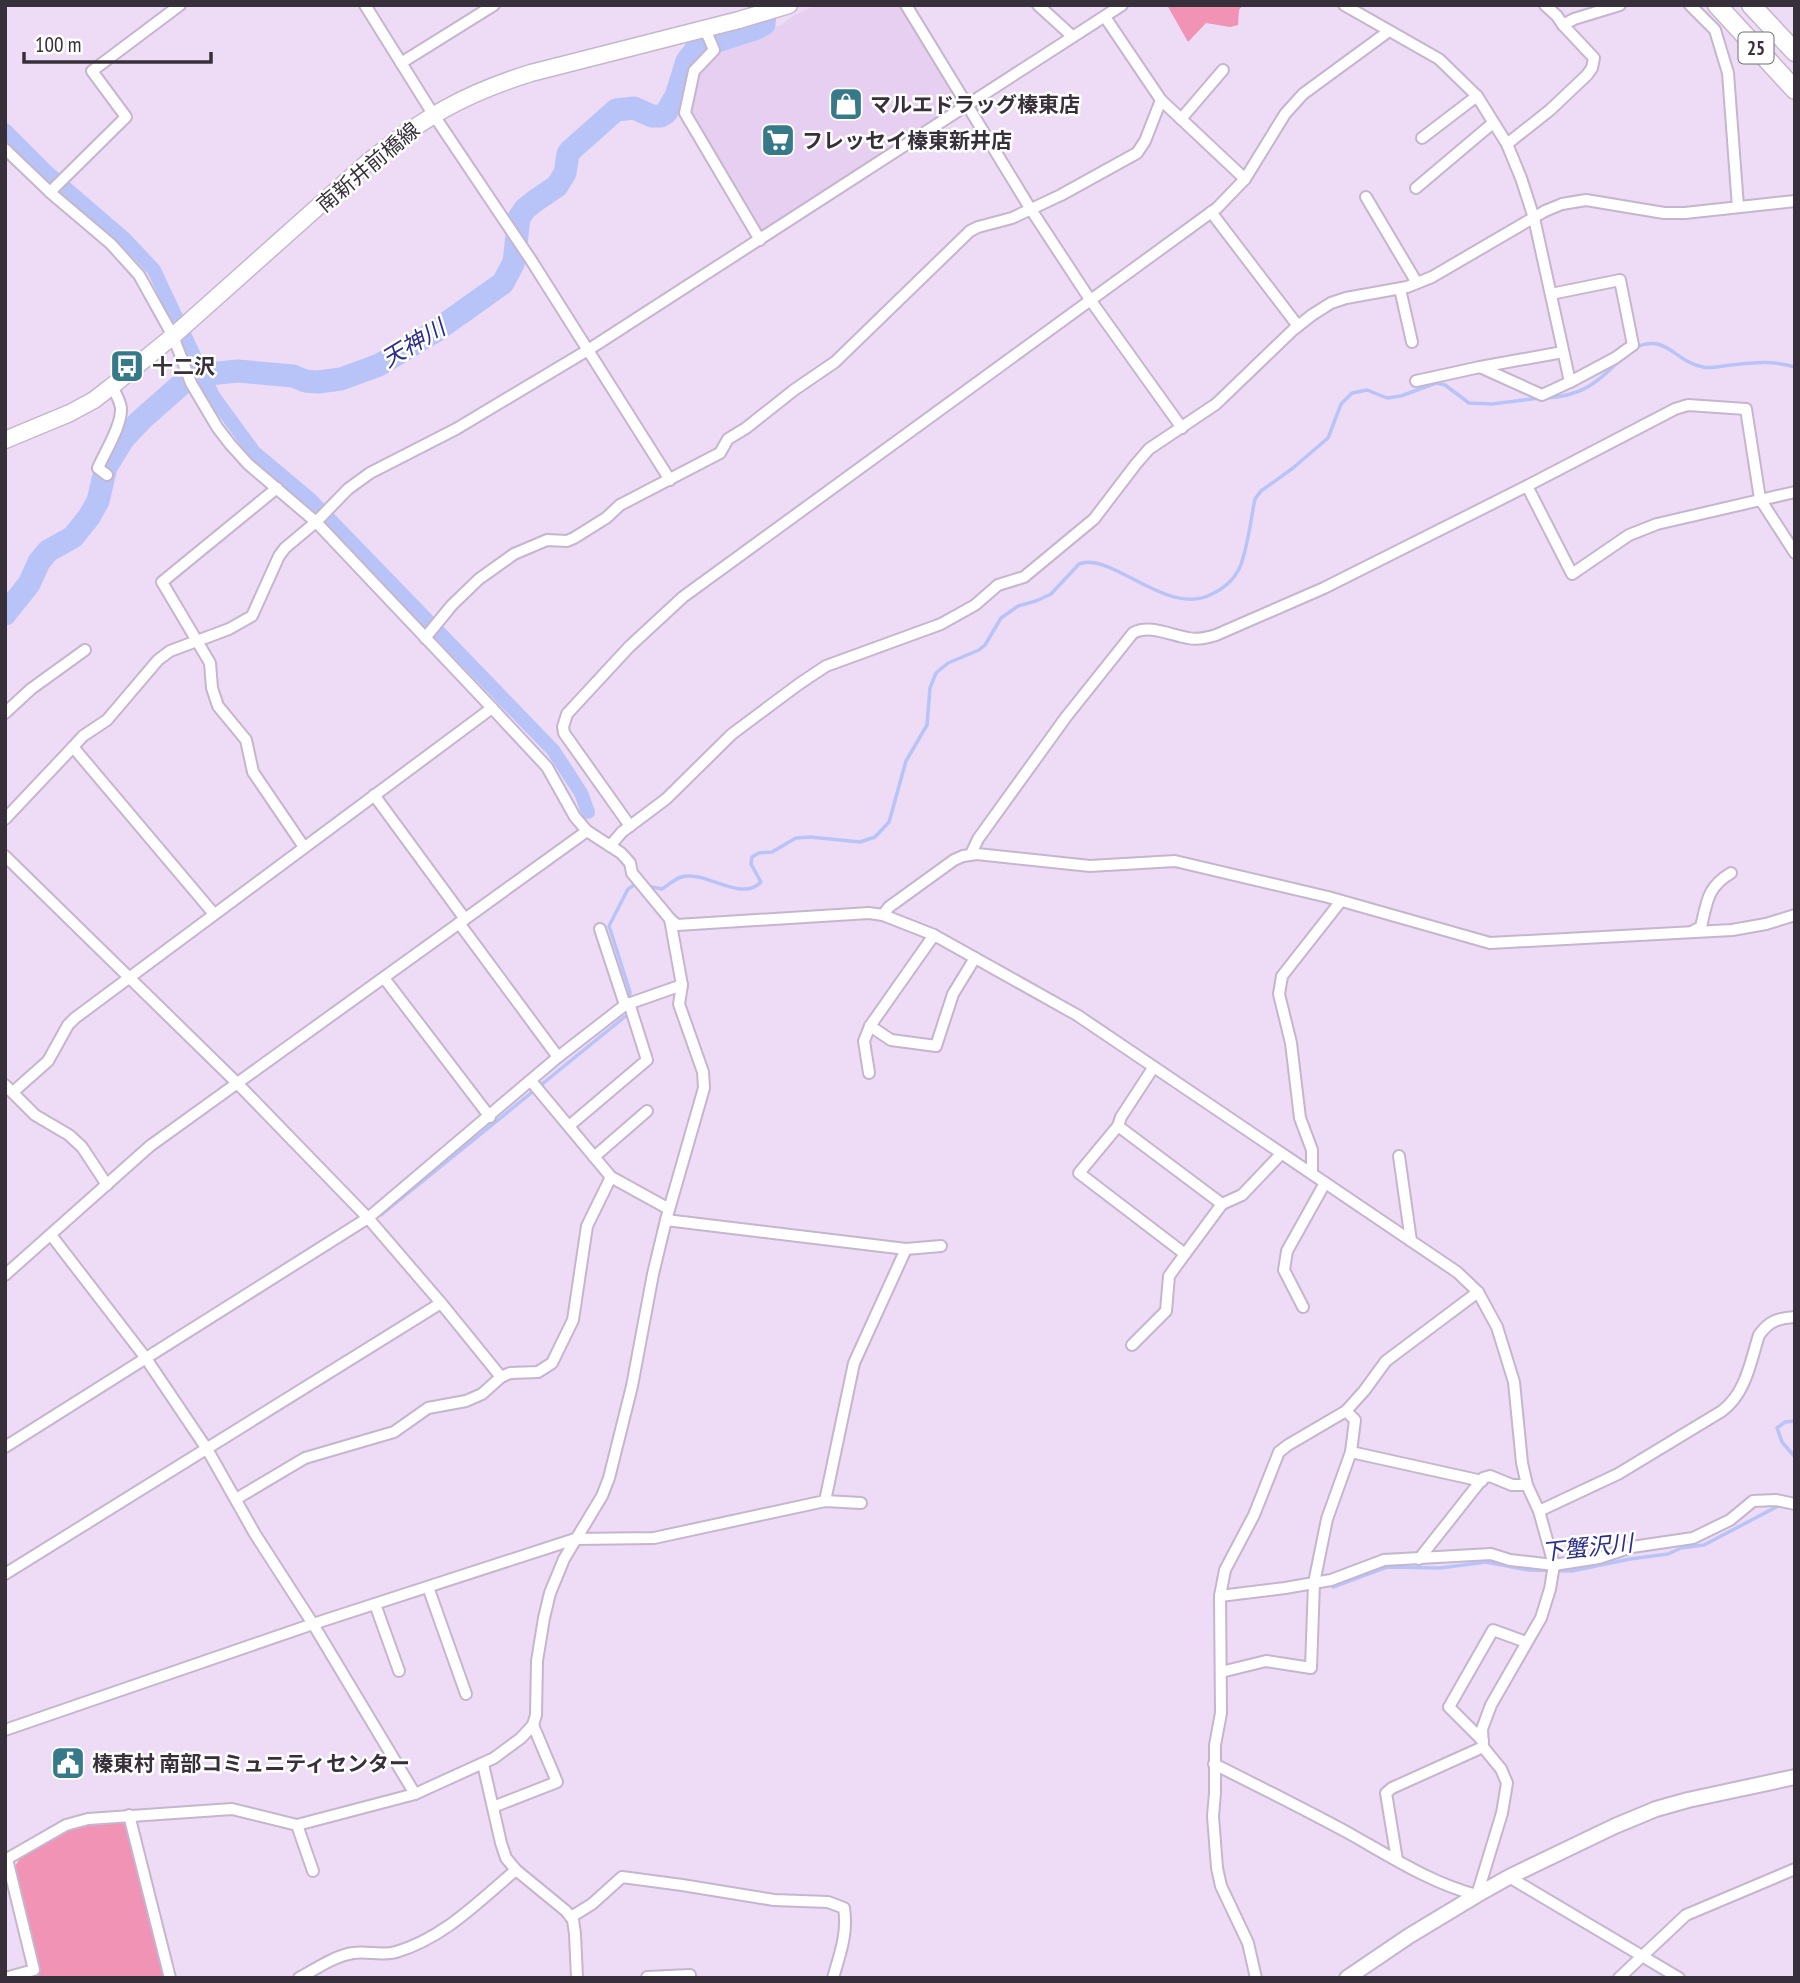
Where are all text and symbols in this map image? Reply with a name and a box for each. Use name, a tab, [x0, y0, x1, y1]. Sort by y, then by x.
scale bar	[24, 21, 212, 65]
text: 100 m	[35, 31, 81, 58]
road number: 25	[1738, 32, 1774, 64]
shop icon: マルエドラッグ榛東店	[827, 85, 865, 123]
place label: マルエドラッグ榛東店	[870, 91, 1080, 118]
street label: 南新井前橋線	[311, 116, 425, 218]
supermarket icon: フレッセイ榛東新井店	[759, 121, 797, 159]
place label: フレッセイ榛東新井店	[802, 127, 1012, 154]
water label: 天神川	[376, 311, 453, 373]
bus stop icon: 十二沢	[108, 347, 146, 385]
place label: 十二沢	[152, 353, 215, 380]
water label: 下蟹沢川	[1540, 1527, 1637, 1566]
public building icon: 榛東村 南部コミュニティセンター	[49, 1744, 87, 1782]
place label: 榛東村 南部コミュニティセンター	[92, 1750, 410, 1777]

